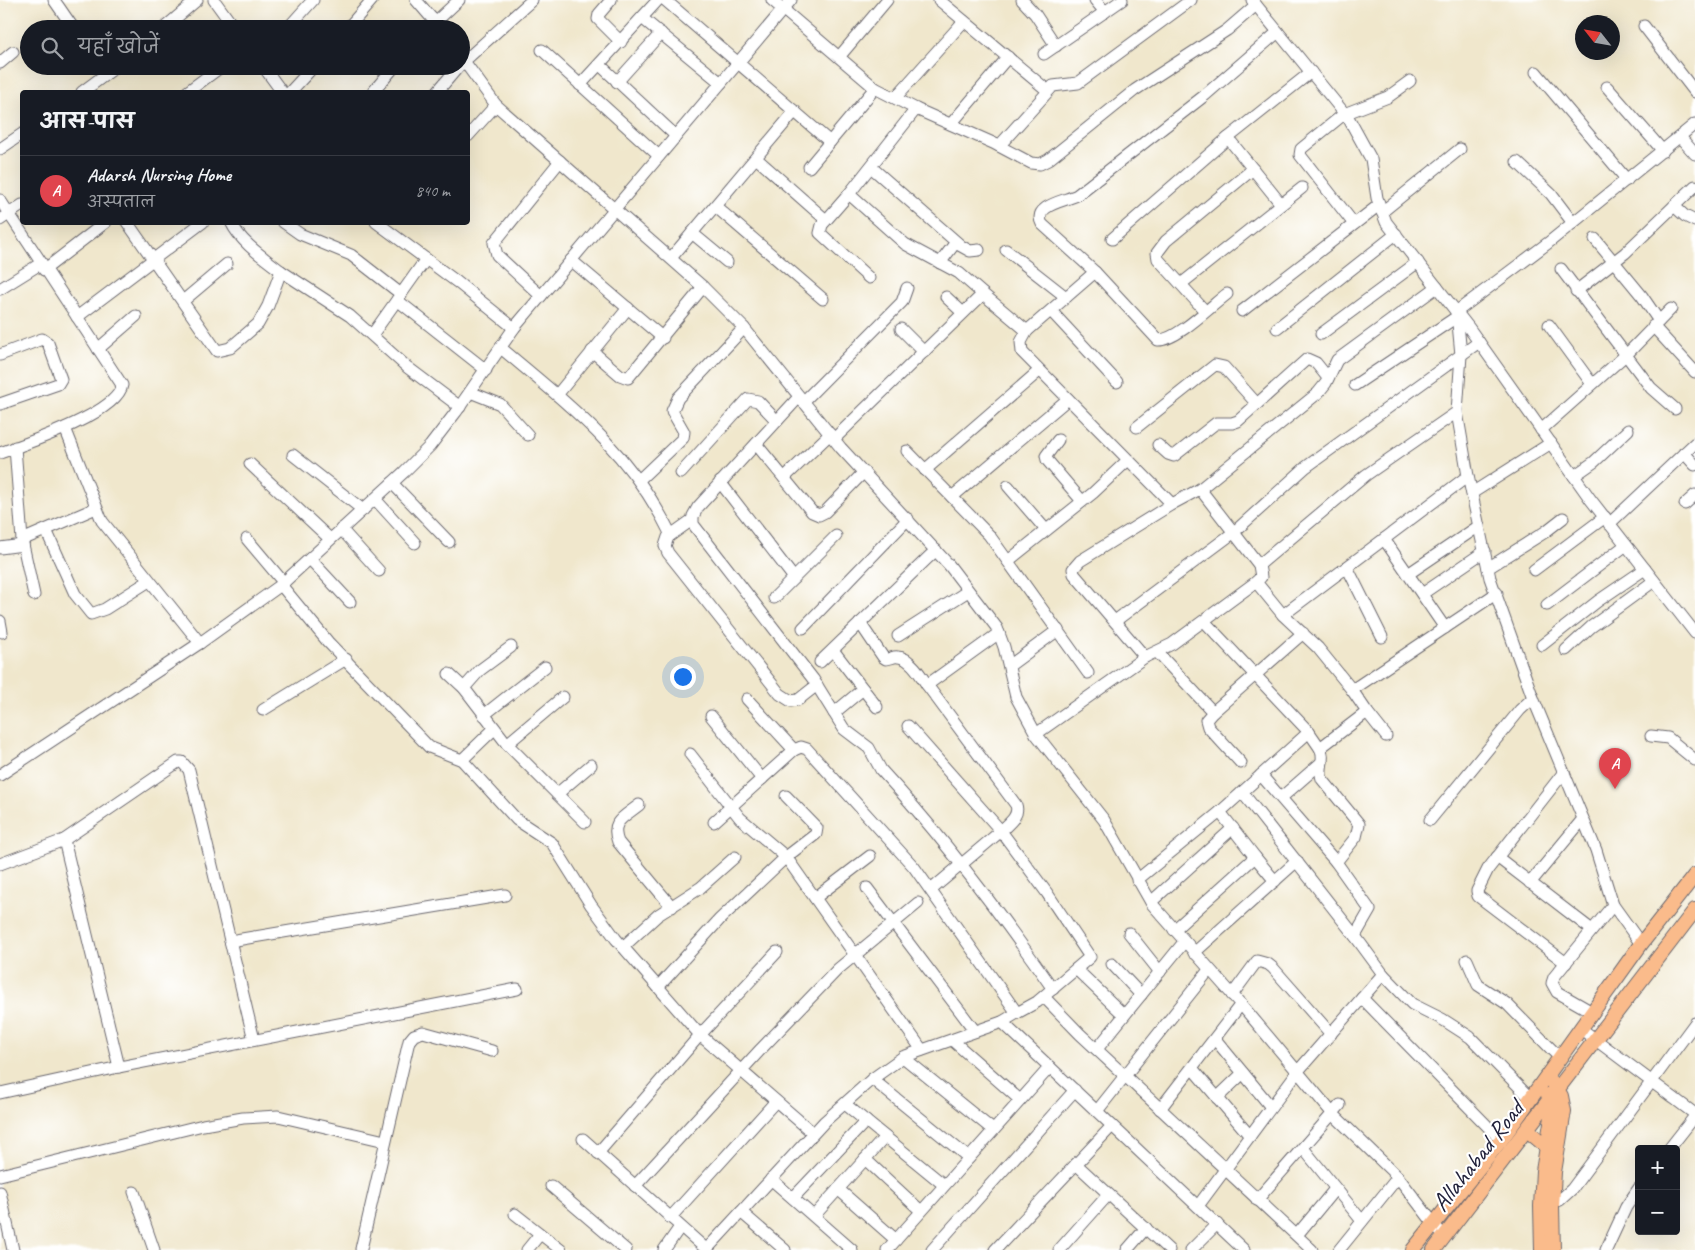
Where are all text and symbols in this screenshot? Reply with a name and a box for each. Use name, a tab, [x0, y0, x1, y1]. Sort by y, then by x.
north arrow	[1575, 15, 1620, 60]
search box	[20, 20, 470, 75]
icon: search	[38, 34, 66, 62]
text: यहाँ खोजें	[78, 35, 159, 59]
text: आस-पास	[40, 108, 134, 134]
text: Adarsh Nursing Home	[87, 163, 231, 187]
text: A	[52, 181, 60, 201]
text: 840 m	[416, 181, 450, 201]
text: अस्पताल	[87, 192, 155, 212]
your location	[670, 664, 696, 690]
pin: A	[1599, 748, 1631, 789]
street label: Allahabad Road	[1425, 1092, 1533, 1218]
map controls	[1635, 1145, 1680, 1235]
button: +	[1635, 1145, 1680, 1190]
button: −	[1635, 1190, 1680, 1235]

